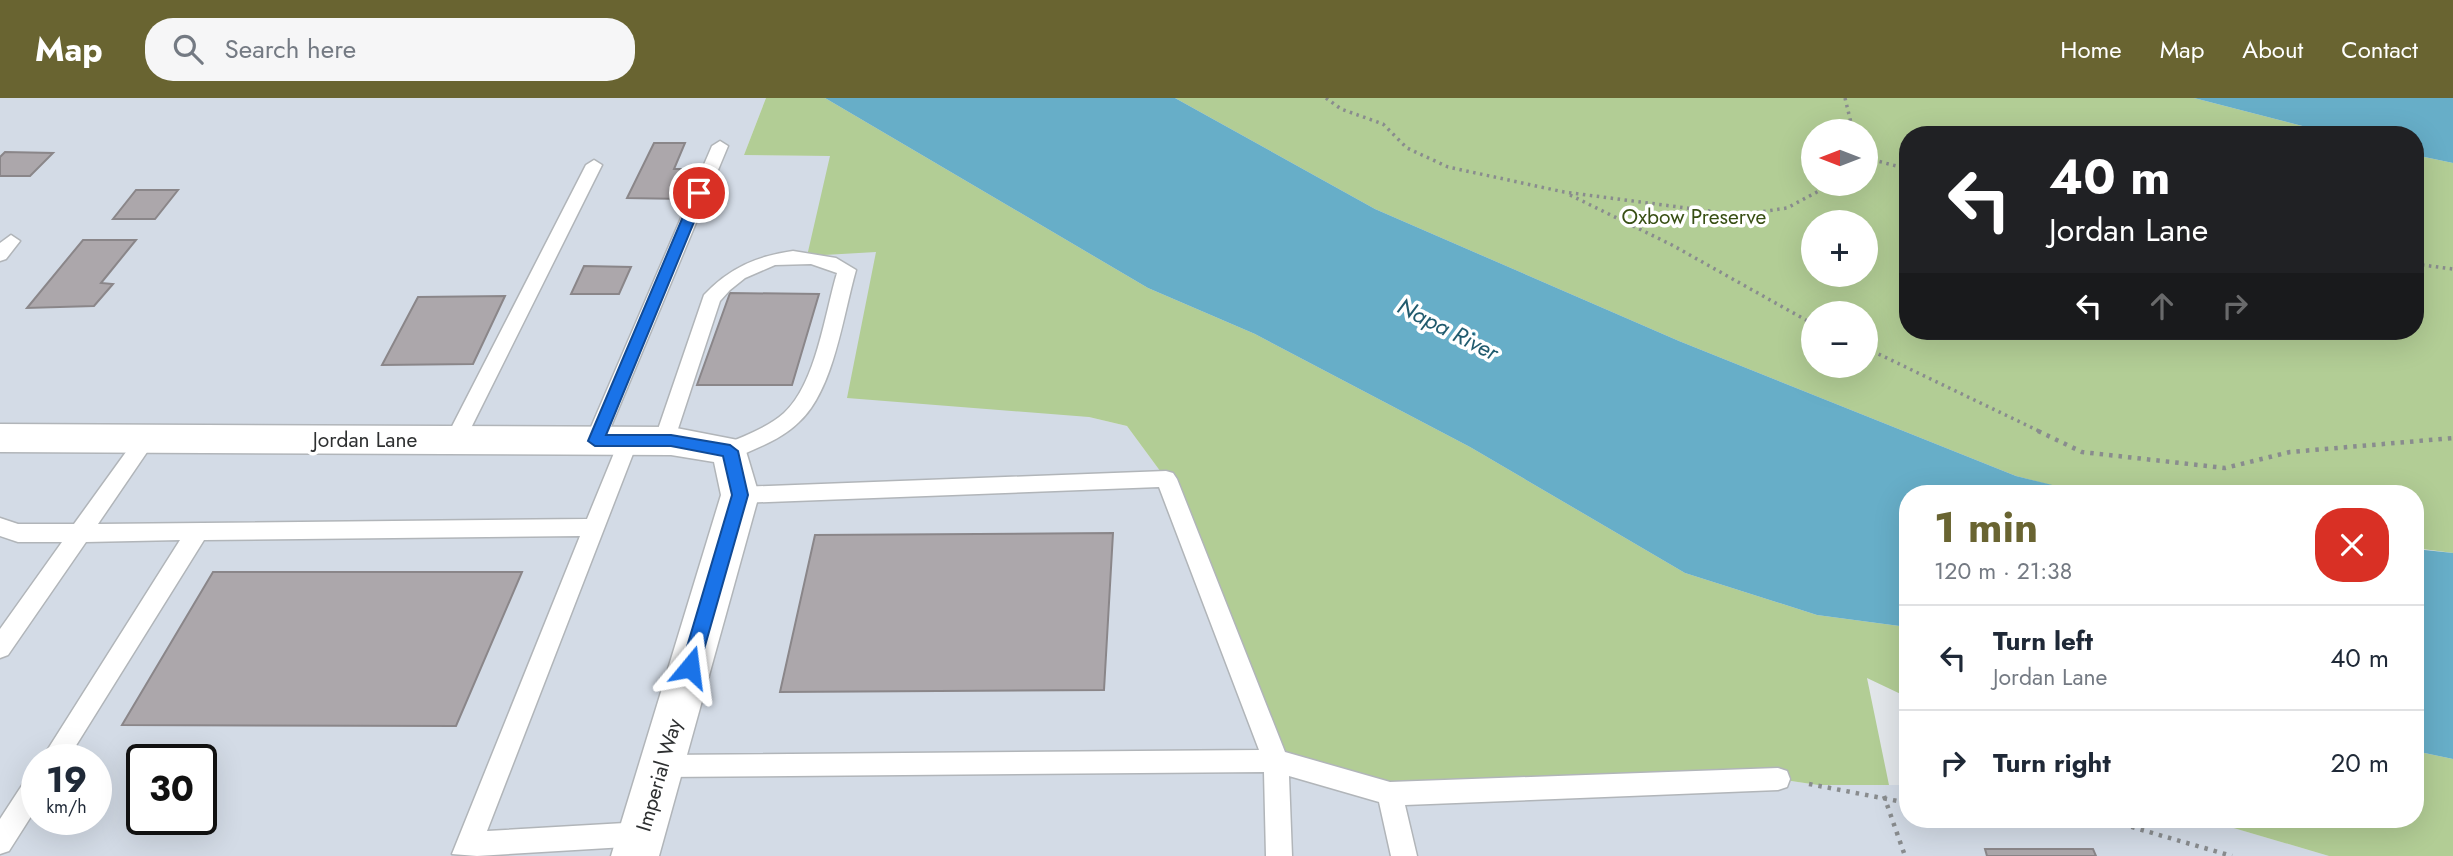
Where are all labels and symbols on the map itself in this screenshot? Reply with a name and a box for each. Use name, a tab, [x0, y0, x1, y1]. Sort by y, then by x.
north arrow	[1801, 119, 1878, 196]
pin	[669, 163, 729, 223]
park label: Oxbow Preserve	[1622, 202, 1767, 232]
water label: Napa River	[1392, 289, 1506, 370]
street label: Jordan Lane	[310, 425, 417, 455]
position arrow	[653, 630, 727, 704]
street label: Imperial Way	[629, 714, 690, 835]
speed limit sign: 30	[126, 744, 217, 835]

